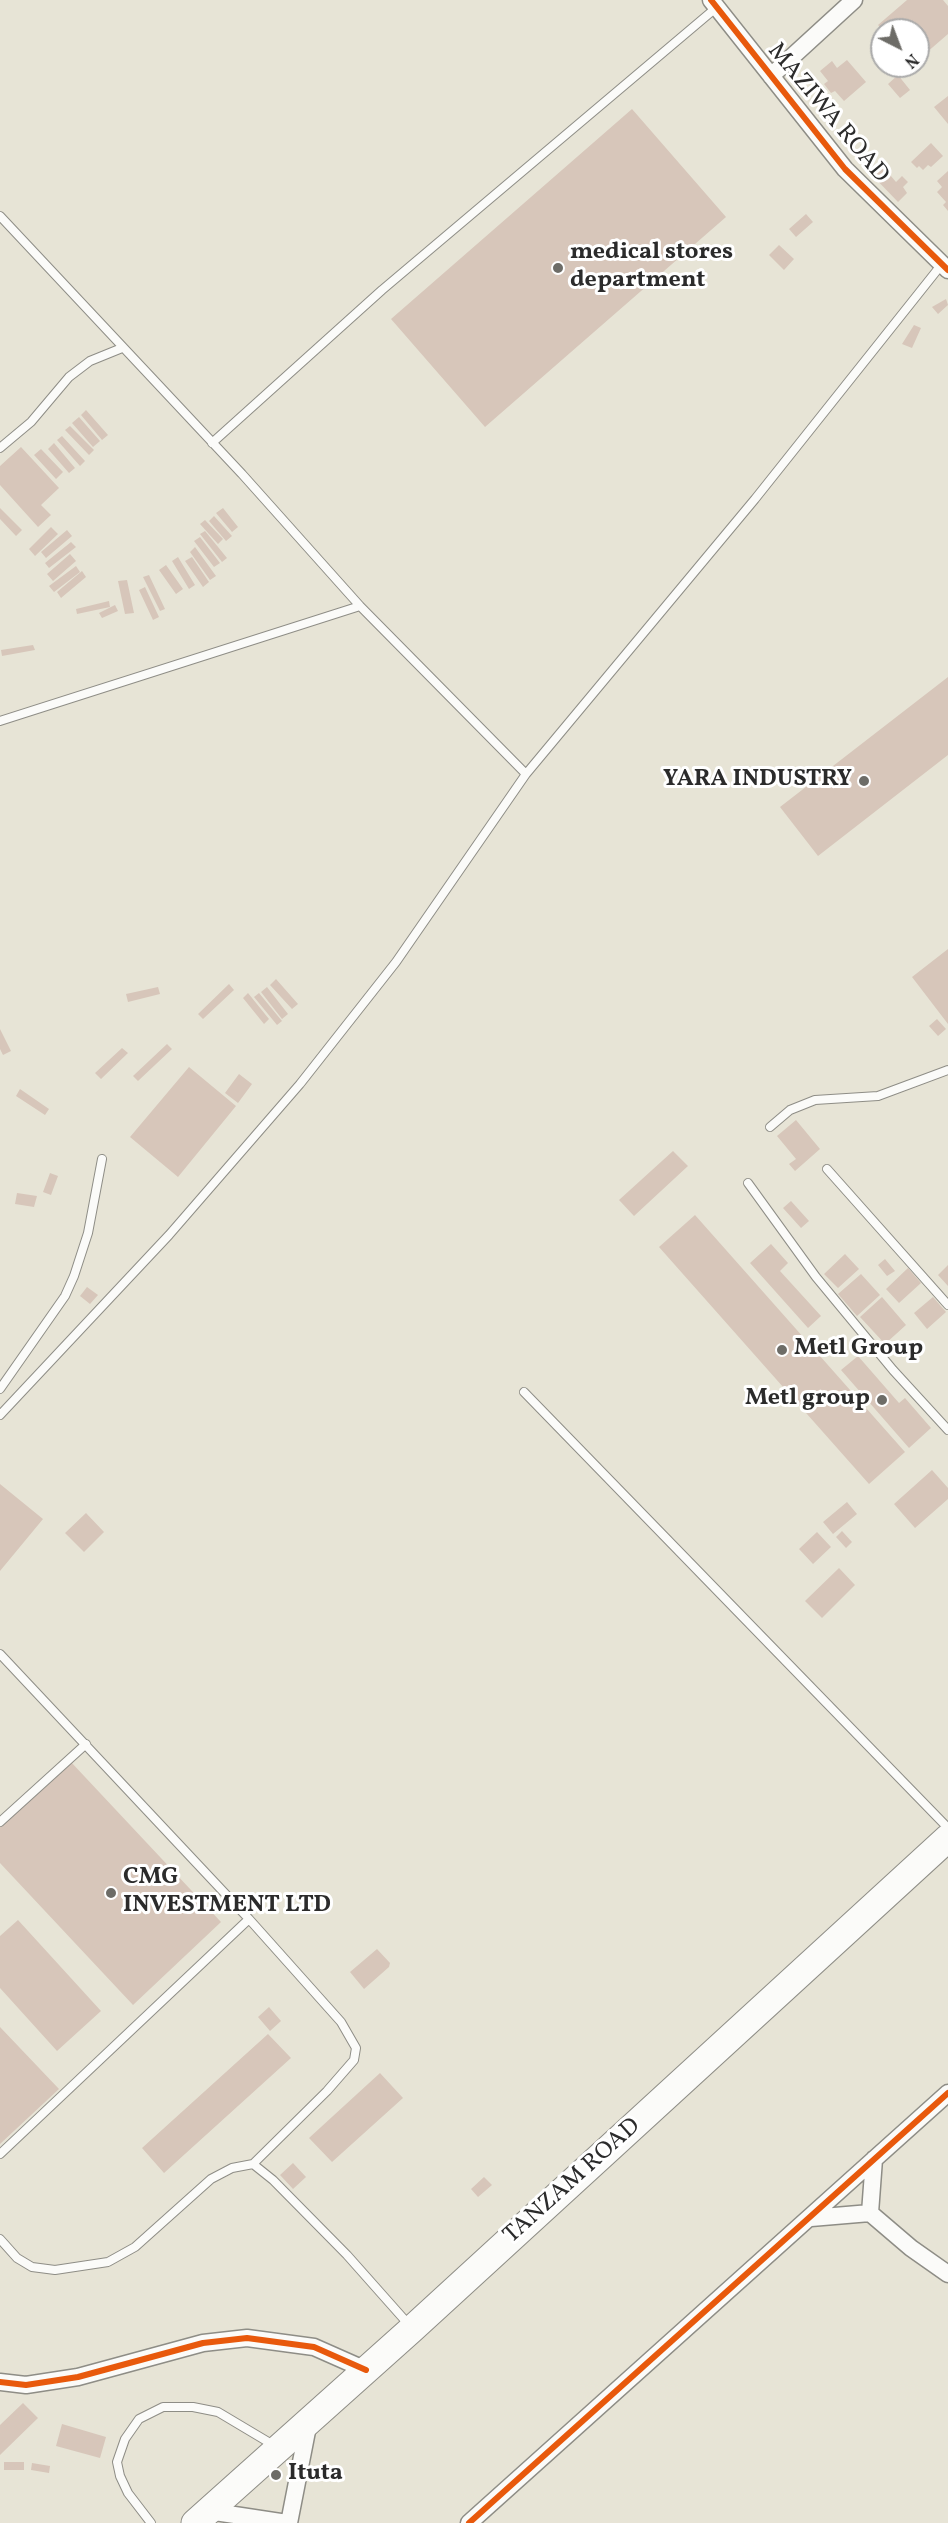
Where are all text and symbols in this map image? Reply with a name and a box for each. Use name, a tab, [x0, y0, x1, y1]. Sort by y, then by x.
north arrow	[870, 18, 930, 78]
street label: MAZIWA ROAD	[760, 38, 894, 190]
text: N	[899, 48, 922, 72]
place label: medical stores department	[570, 240, 733, 296]
marker: medical stores department	[551, 261, 565, 275]
place label: YARA INDUSTRY	[663, 767, 852, 795]
marker: YARA INDUSTRY	[857, 774, 871, 788]
place label: Metl Group	[794, 1336, 923, 1364]
marker: Metl Group	[775, 1343, 789, 1357]
place label: Metl group	[745, 1386, 870, 1414]
marker: Metl group	[875, 1393, 889, 1407]
place label: CMG INVESTMENT LTD	[123, 1865, 331, 1921]
marker: CMG INVESTMENT LTD	[104, 1886, 118, 1900]
street label: TANZAM ROAD	[499, 2113, 647, 2251]
place label: Ituta	[288, 2461, 343, 2489]
marker: Ituta	[269, 2468, 283, 2482]

